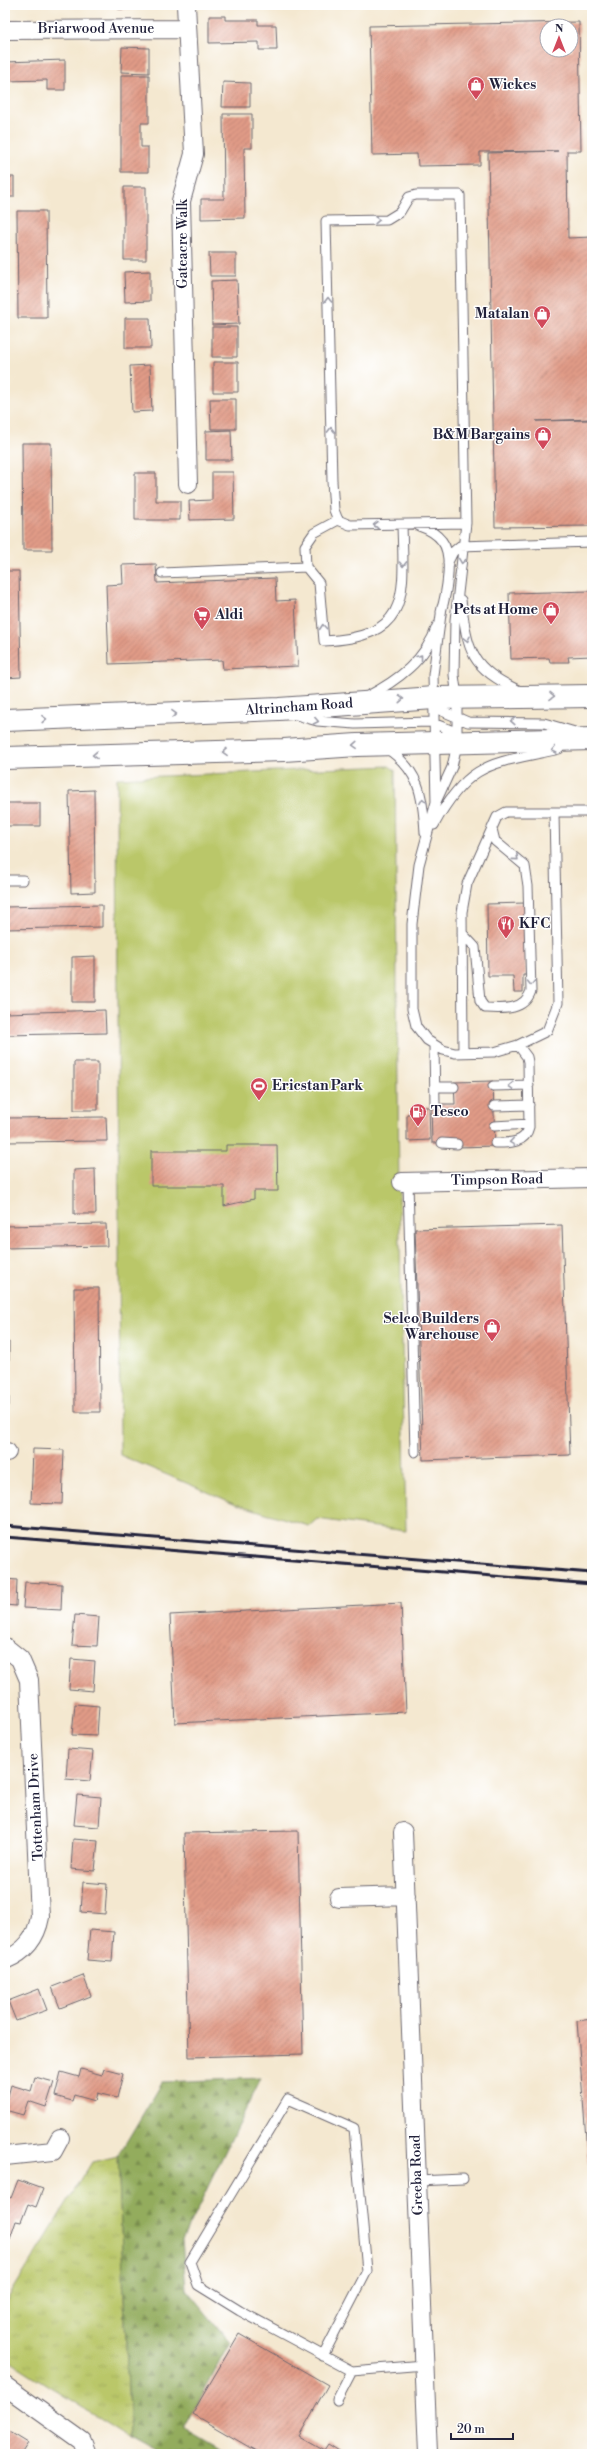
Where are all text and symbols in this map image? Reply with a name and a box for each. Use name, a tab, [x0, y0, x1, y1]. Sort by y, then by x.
north arrow	[539, 18, 579, 58]
street label: Briarwood Avenue	[37, 20, 154, 38]
text: N	[555, 22, 564, 36]
shop icon: Wickes	[466, 75, 486, 100]
place label: Wickes	[488, 76, 536, 94]
street label: Gateacre Walk	[174, 198, 192, 289]
one-way arrow	[374, 216, 380, 224]
one-way arrow	[323, 297, 332, 303]
shop icon: Matalan	[532, 304, 552, 329]
place label: Matalan	[475, 305, 529, 323]
shop icon: B&M Bargains	[533, 425, 553, 450]
place label: B&M Bargains	[433, 426, 530, 444]
one-way arrow	[326, 427, 335, 433]
one-way arrow	[373, 521, 379, 529]
one-way arrow	[458, 558, 467, 564]
one-way arrow	[399, 561, 407, 567]
shop icon: Pets at Home	[541, 600, 561, 625]
place label: Pets at Home	[453, 601, 538, 619]
supermarket icon: Aldi	[192, 605, 212, 630]
place label: Aldi	[214, 606, 243, 624]
one-way arrow	[318, 624, 327, 630]
one-way arrow	[462, 636, 471, 643]
one-way arrow	[416, 655, 423, 662]
one-way arrow	[549, 692, 555, 700]
street label: Altrincham Road	[244, 694, 354, 720]
one-way arrow	[398, 695, 404, 704]
one-way arrow	[171, 709, 177, 718]
one-way arrow	[41, 715, 47, 723]
one-way arrow	[313, 716, 320, 724]
one-way arrow	[510, 717, 516, 726]
one-way arrow	[352, 741, 358, 749]
one-way arrow	[551, 745, 557, 753]
one-way arrow	[222, 748, 228, 756]
one-way arrow	[92, 751, 98, 759]
one-way arrow	[419, 798, 428, 804]
one-way arrow	[511, 853, 519, 860]
restaurant icon: KFC	[496, 914, 516, 939]
place label: KFC	[519, 915, 550, 933]
one-way arrow	[526, 980, 535, 986]
sports icon: Ericstan Park	[249, 1076, 269, 1101]
place label: Ericstan Park	[272, 1077, 363, 1095]
one-way arrow	[508, 1081, 514, 1090]
fuel station icon: Tesco	[408, 1102, 428, 1127]
place label: Tesco	[431, 1103, 469, 1121]
one-way arrow	[509, 1137, 515, 1146]
street label: Timpson Road	[451, 1170, 543, 1190]
place label: Selco Builders Warehouse	[384, 1310, 479, 1344]
shop icon: Selco Builders Warehouse	[482, 1317, 502, 1342]
street label: Tottenham Drive	[24, 1753, 48, 1861]
street label: Greeba Road	[407, 2134, 427, 2216]
scale bar	[451, 2415, 513, 2441]
text: 20 m	[457, 2422, 485, 2437]

